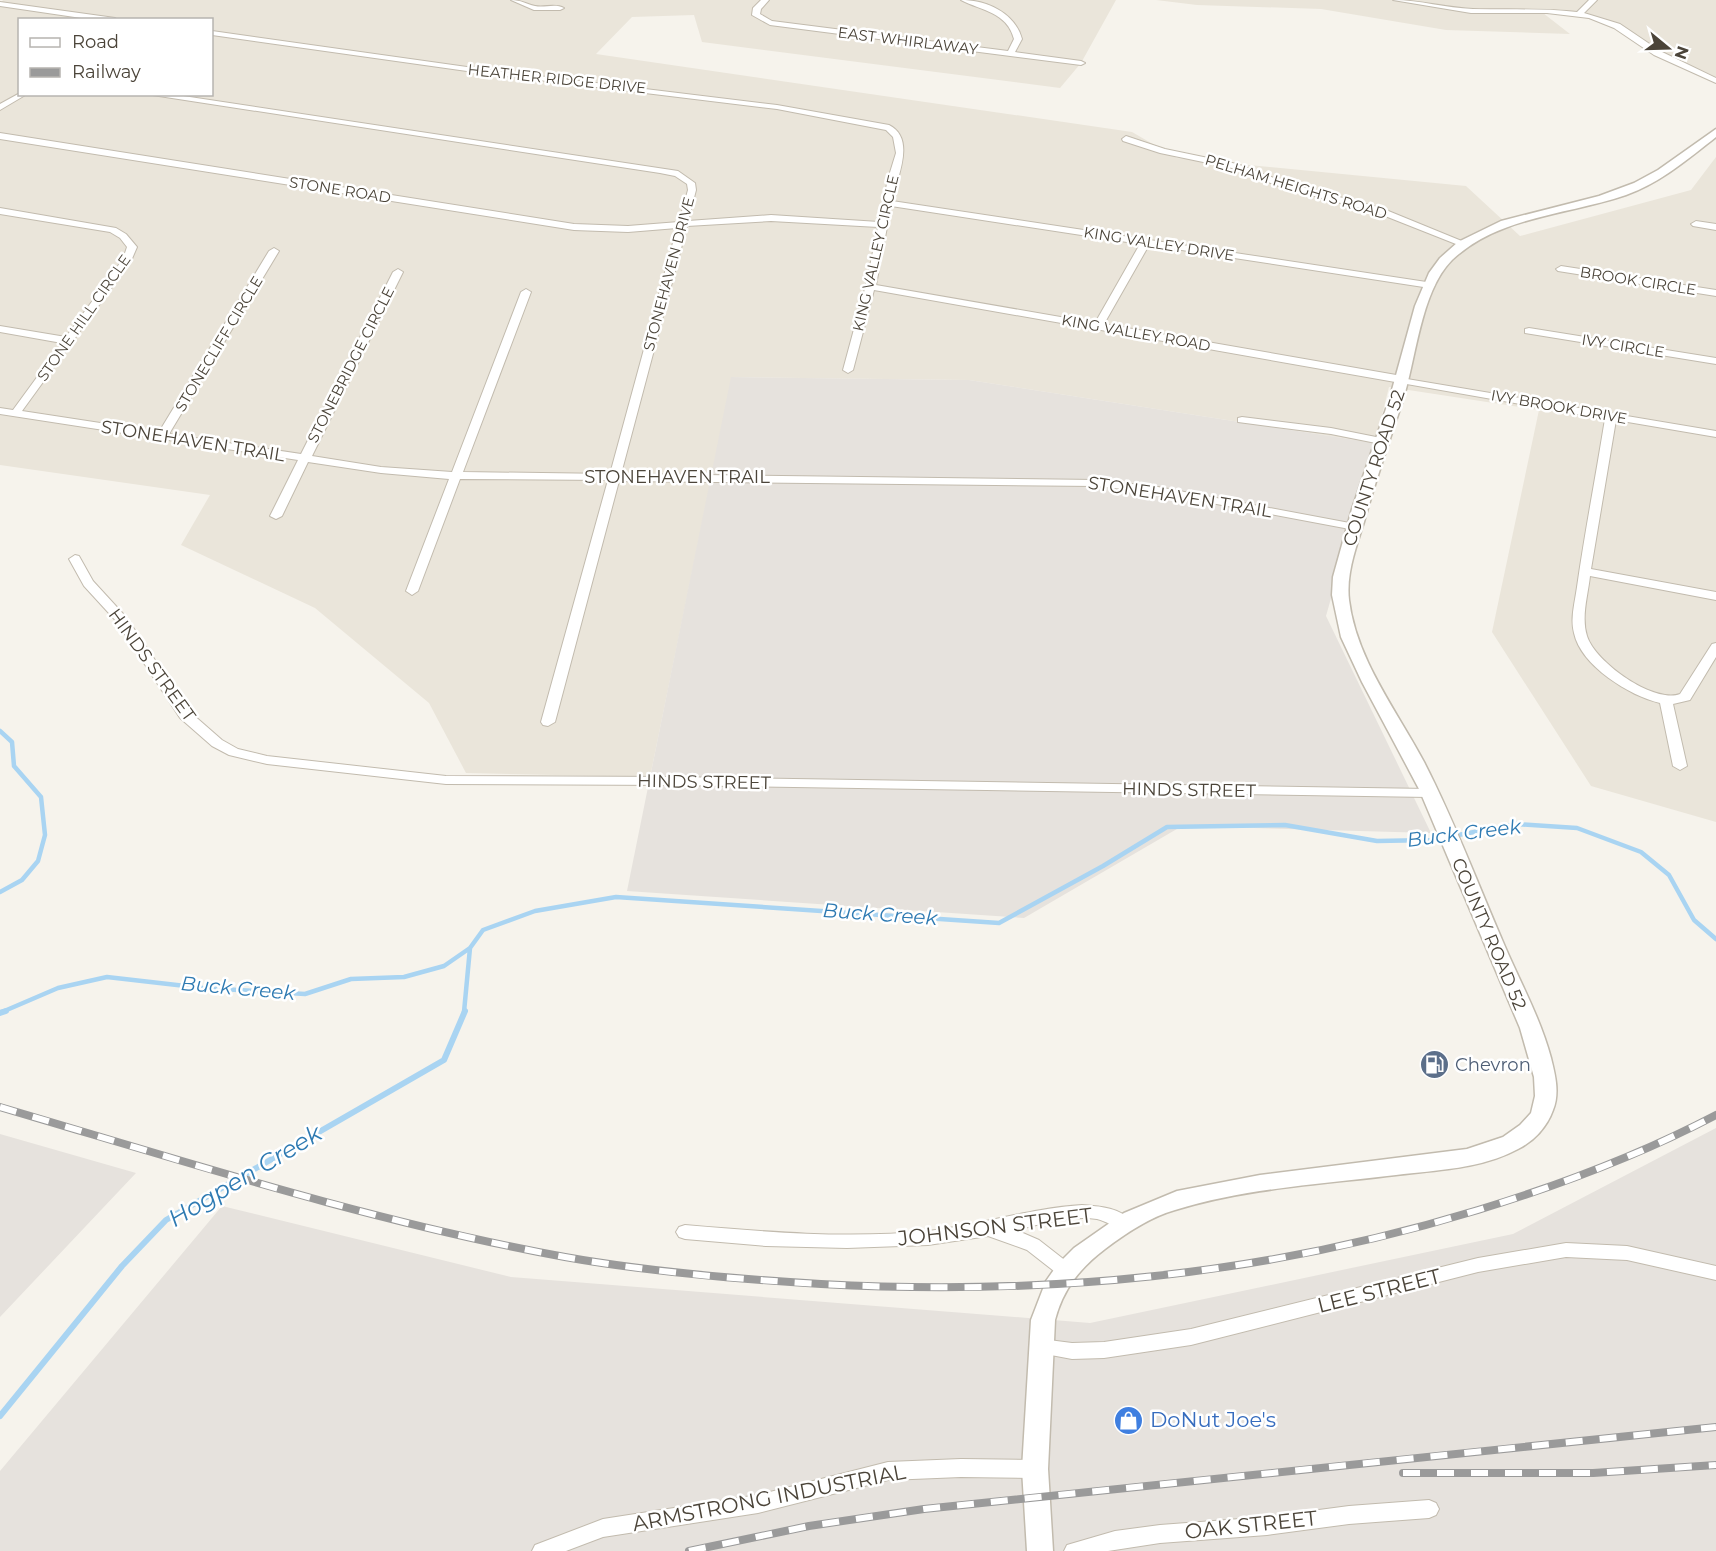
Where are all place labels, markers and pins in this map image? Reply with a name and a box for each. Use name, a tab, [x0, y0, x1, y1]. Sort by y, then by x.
fuel station icon: Chevron	[1418, 1049, 1450, 1081]
place label: Chevron	[1455, 1054, 1531, 1076]
shop icon: DoNut Joe's	[1113, 1404, 1145, 1436]
place label: DoNut Joe's	[1150, 1407, 1276, 1432]

